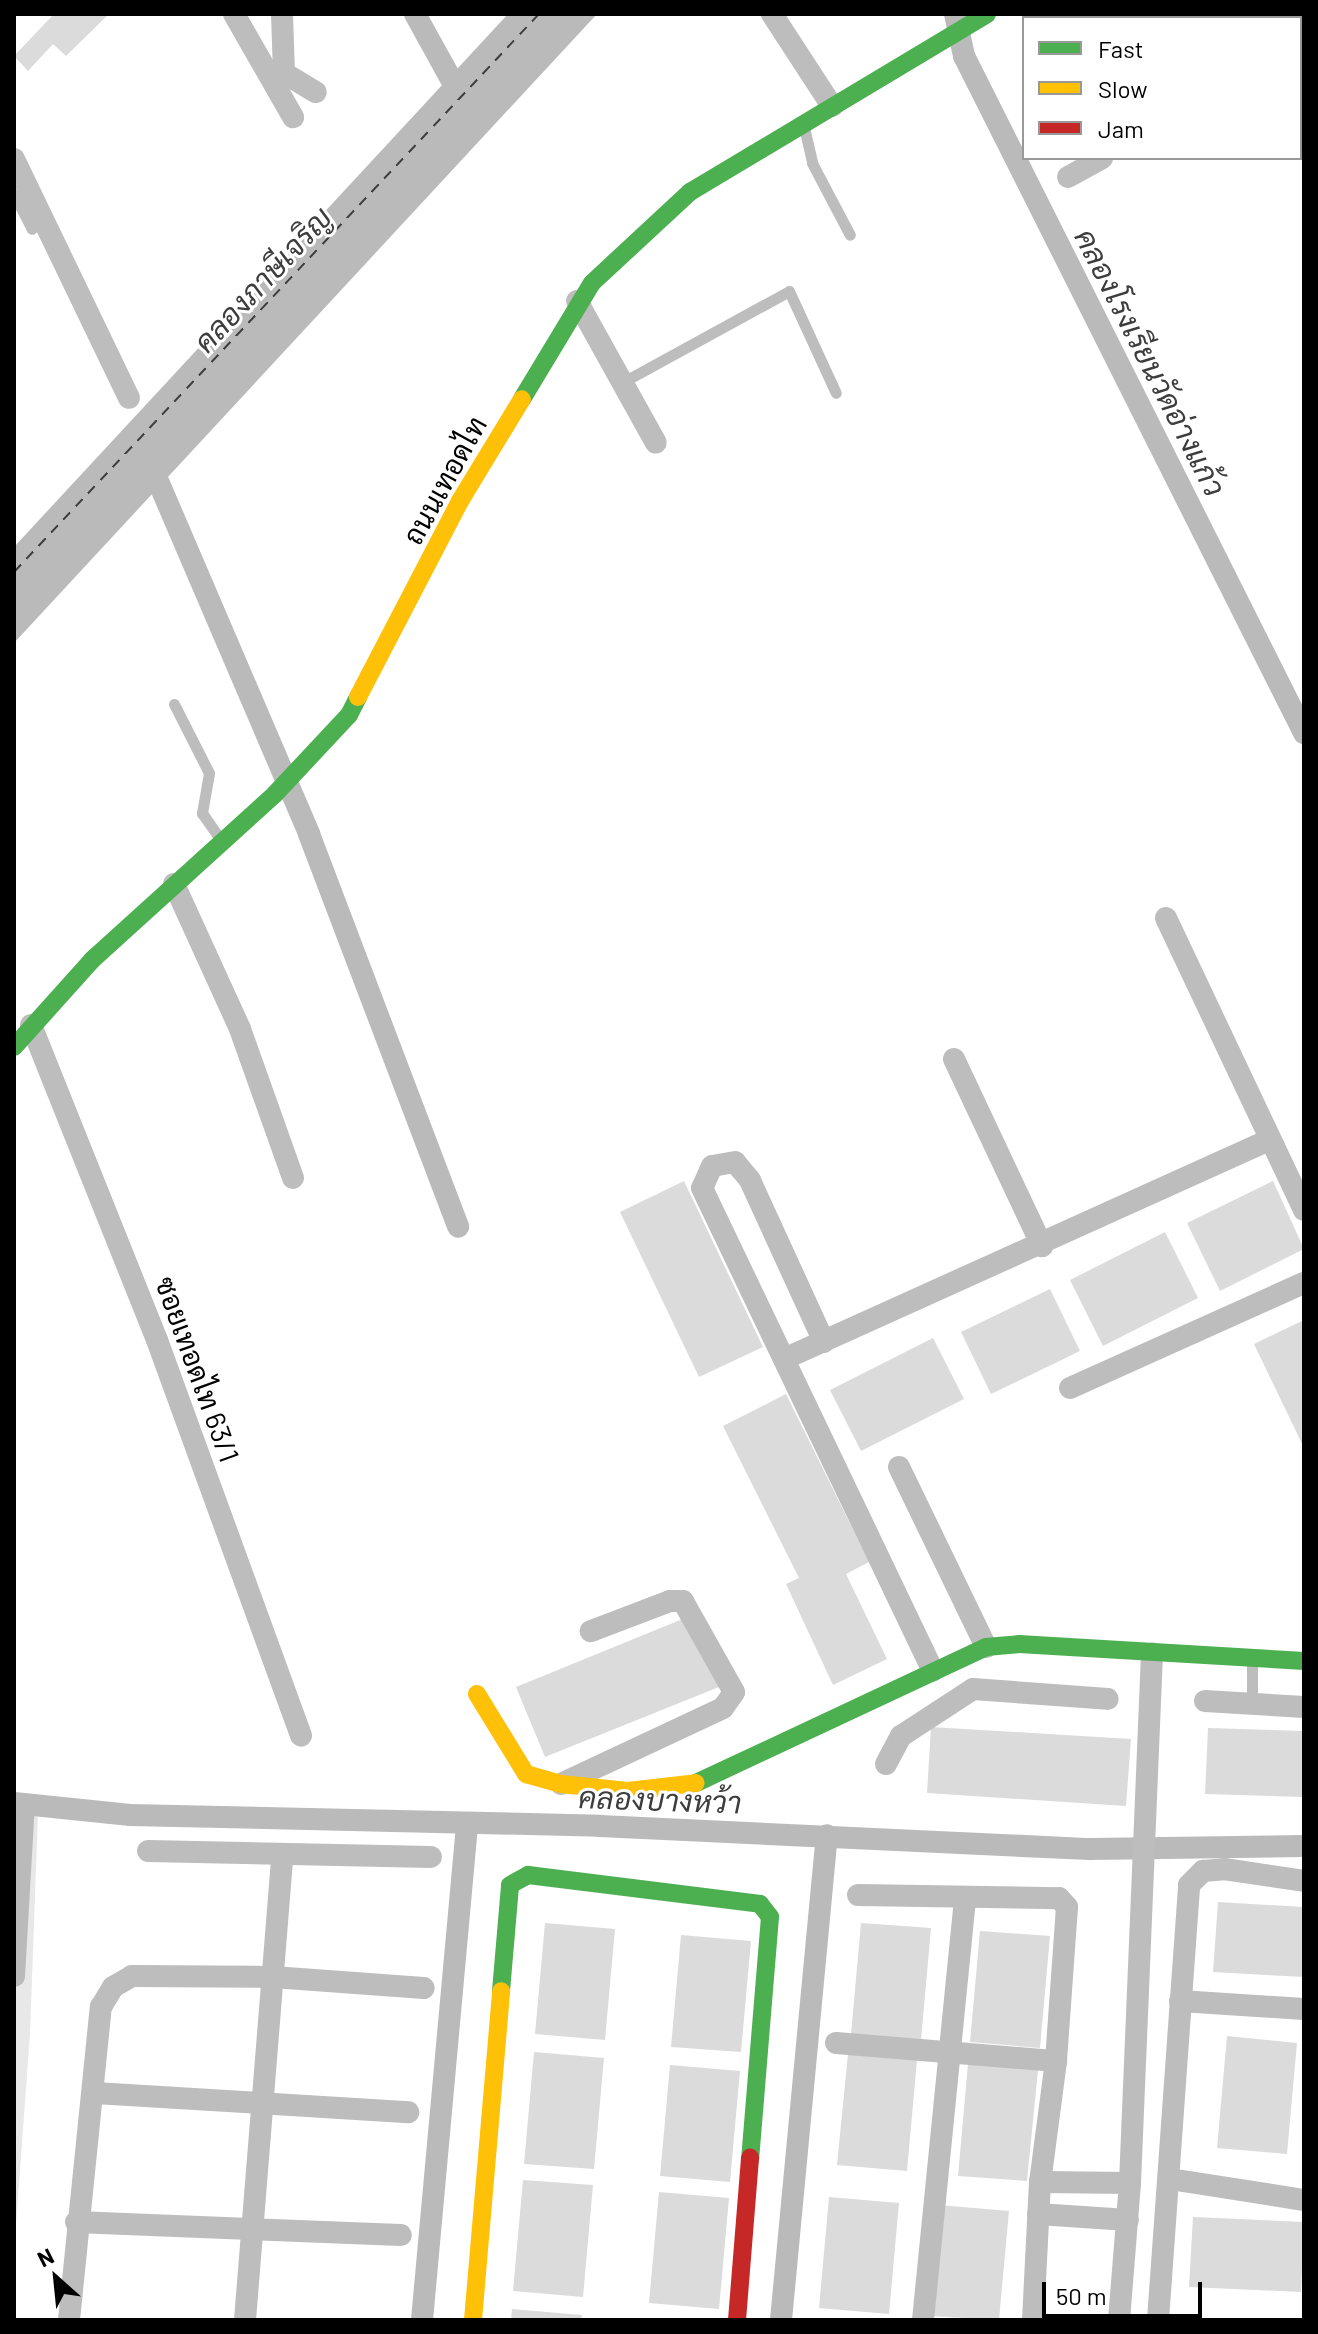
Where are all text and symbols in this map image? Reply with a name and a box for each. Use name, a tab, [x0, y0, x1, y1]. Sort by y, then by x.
legend	[1022, 16, 1302, 160]
text: Fast	[1098, 34, 1143, 63]
text: Slow	[1098, 74, 1147, 103]
text: Jam	[1098, 114, 1144, 143]
water label: คลองภาษีเจริญ	[186, 199, 338, 359]
water label: คลองโรงเรียนวัดอ่างแก้ว	[1068, 222, 1234, 502]
street label: ถนนเทอดไท	[395, 410, 493, 550]
street label: ซอยเทอดไท 63/1	[149, 1272, 247, 1466]
water label: คลองบางหว้า	[578, 1778, 742, 1820]
north arrow	[16, 2238, 96, 2318]
text: N	[33, 2242, 58, 2272]
scale bar	[1046, 2266, 1206, 2316]
text: 50 m	[1056, 2281, 1107, 2310]

